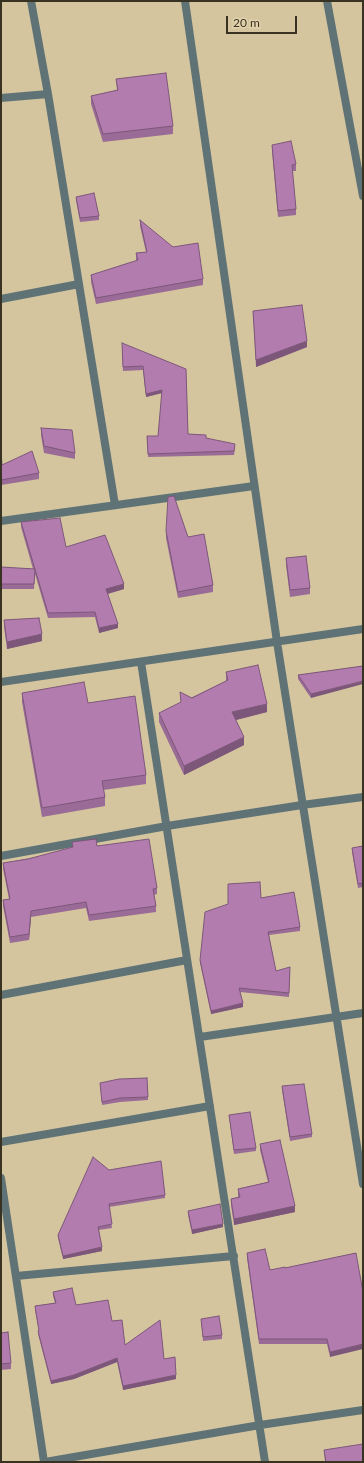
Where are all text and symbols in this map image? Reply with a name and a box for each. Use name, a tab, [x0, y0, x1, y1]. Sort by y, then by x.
scale bar	[228, 8, 299, 34]
text: 20 m	[233, 15, 260, 30]

